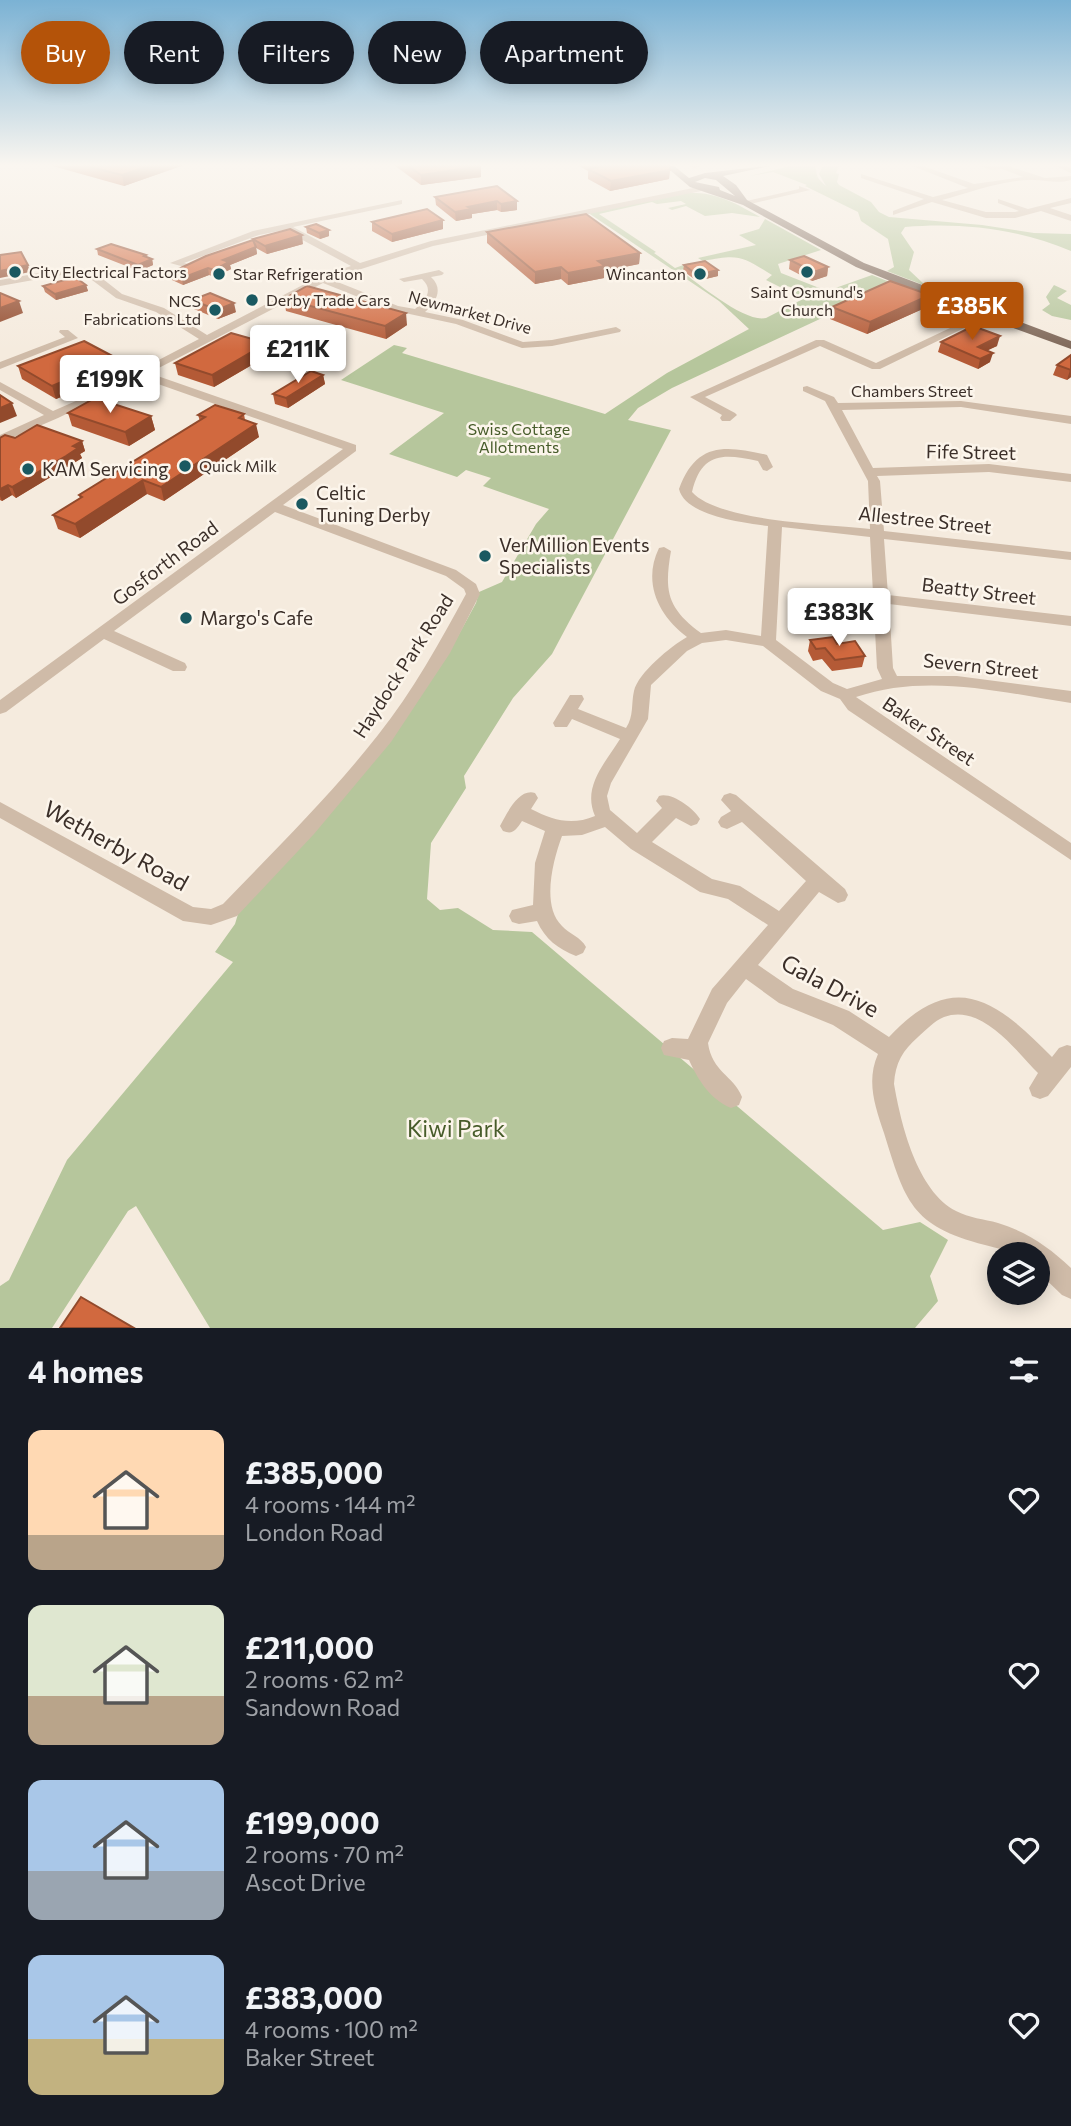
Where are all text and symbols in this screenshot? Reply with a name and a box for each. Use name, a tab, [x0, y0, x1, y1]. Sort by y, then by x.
chip: Buy	[21, 21, 110, 84]
chip: Rent	[124, 21, 224, 84]
chip: Filters	[238, 21, 354, 84]
chip: New	[368, 21, 466, 84]
chip: Apartment	[480, 21, 648, 84]
place label: City Electrical Factors	[29, 262, 187, 281]
marker: City Electrical Factors	[7, 264, 23, 280]
place label: Star Refrigeration	[233, 264, 363, 283]
place label: Wincanton	[606, 264, 686, 283]
marker: Saint Osmund's Church	[799, 264, 815, 280]
marker: Star Refrigeration	[211, 266, 227, 282]
marker: Wincanton	[692, 266, 708, 282]
place label: Saint Osmund's Church	[751, 282, 863, 319]
pin: £385K	[923, 282, 1021, 342]
street label: Newmarket Drive	[406, 286, 534, 337]
place label: Derby Trade Cars	[266, 290, 390, 309]
place label: NCS Fabrications Ltd	[83, 291, 201, 328]
text: £385K	[936, 291, 1008, 319]
marker: Derby Trade Cars	[244, 292, 260, 308]
marker: NCS Fabrications Ltd	[207, 302, 223, 318]
pin: £211K	[249, 326, 347, 385]
text: £211K	[266, 334, 330, 362]
pin: £199K	[61, 356, 159, 415]
text: £199K	[76, 364, 144, 392]
street label: Chambers Street	[851, 381, 973, 400]
park label: Swiss Cottage Allotments	[468, 419, 570, 456]
street label: Fife Street	[926, 439, 1017, 464]
place label: Quick Milk	[199, 456, 277, 475]
place label: KAM Servicing	[42, 457, 169, 480]
marker: Quick Milk	[177, 458, 193, 474]
marker: KAM Servicing	[20, 461, 36, 477]
place label: Celtic Tuning Derby	[316, 481, 430, 526]
marker: Celtic Tuning Derby	[294, 496, 310, 512]
street label: Allestree Street	[857, 501, 993, 538]
street label: Gosforth Road	[107, 515, 222, 610]
place label: VerMillion Events Specialists	[499, 533, 650, 578]
marker: VerMillion Events Specialists	[477, 548, 493, 564]
street label: Beatty Street	[921, 572, 1038, 609]
pin: £383K	[790, 588, 888, 648]
street label: Haydock Park Road	[347, 589, 458, 742]
text: £383K	[804, 597, 874, 625]
place label: Margo's Cafe	[200, 606, 313, 629]
marker: Margo's Cafe	[178, 610, 194, 626]
street label: Severn Street	[922, 648, 1040, 683]
street label: Baker Street	[878, 691, 980, 770]
street label: Wetherby Road	[39, 794, 194, 896]
street label: Gala Drive	[777, 948, 884, 1023]
park label: Kiwi Park	[407, 1114, 506, 1142]
map controls	[987, 1242, 1050, 1305]
button: layers	[987, 1242, 1050, 1305]
icon: filters	[1005, 1351, 1043, 1389]
text: 4 homes	[28, 1352, 143, 1389]
text: £385,000	[245, 1453, 383, 1490]
icon: home	[84, 1458, 168, 1542]
icon: heart	[1005, 1481, 1043, 1519]
text: 4 rooms · 144 m²	[245, 1490, 415, 1518]
text: London Road	[245, 1518, 383, 1546]
text: £211,000	[245, 1628, 374, 1665]
icon: home	[84, 1633, 168, 1717]
icon: heart	[1005, 1656, 1043, 1694]
text: 2 rooms · 62 m²	[245, 1665, 404, 1693]
text: Sandown Road	[245, 1693, 400, 1721]
text: £199,000	[245, 1803, 380, 1840]
icon: home	[84, 1808, 168, 1892]
icon: heart	[1005, 1831, 1043, 1869]
text: 2 rooms · 70 m²	[245, 1840, 404, 1868]
text: Ascot Drive	[245, 1868, 366, 1896]
text: £383,000	[245, 1978, 383, 2015]
icon: home	[84, 1983, 168, 2067]
icon: heart	[1005, 2006, 1043, 2044]
text: 4 rooms · 100 m²	[245, 2015, 418, 2043]
text: Baker Street	[245, 2043, 375, 2071]

